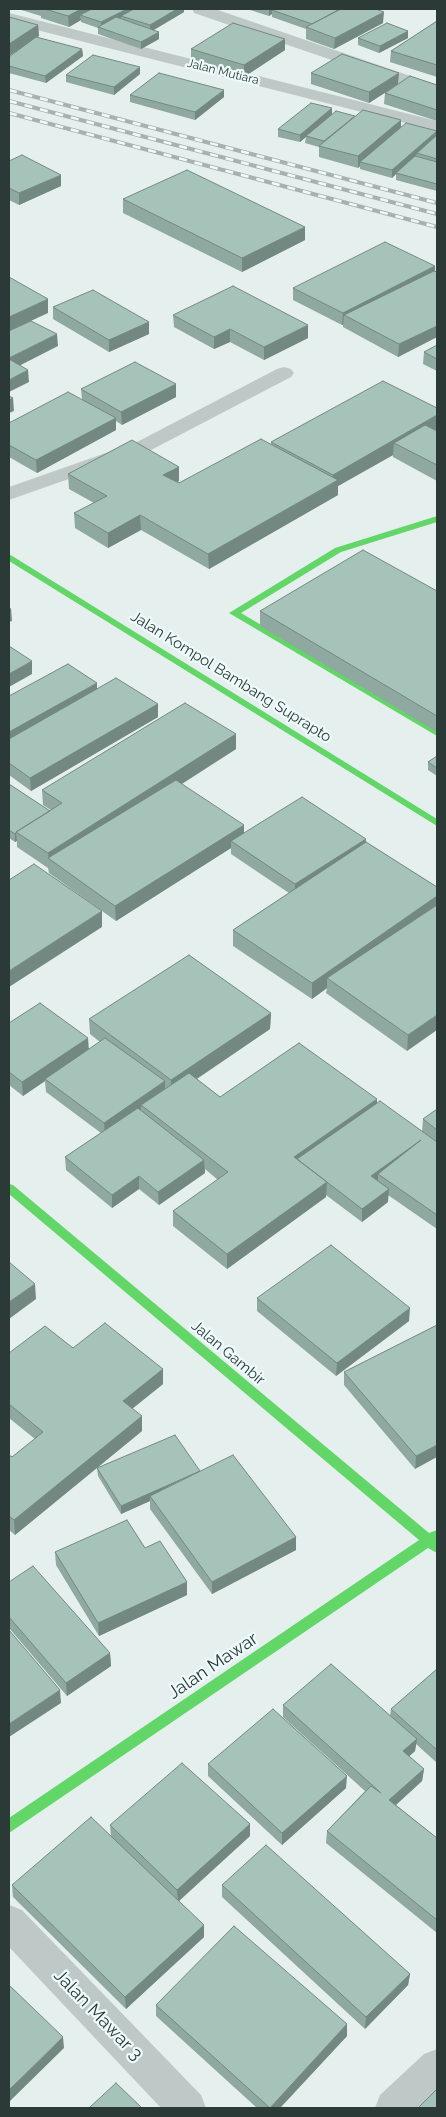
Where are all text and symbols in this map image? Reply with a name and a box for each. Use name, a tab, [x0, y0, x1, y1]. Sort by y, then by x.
street label: Jalan Mutiara	[186, 56, 260, 88]
street label: Jalan Kompol Bambang Suprapto	[127, 608, 335, 746]
street label: Jalan Gambir	[188, 1317, 268, 1389]
street label: Jalan Mawar	[164, 1628, 262, 1704]
street label: Jalan Mawar 3	[49, 1965, 147, 2065]

